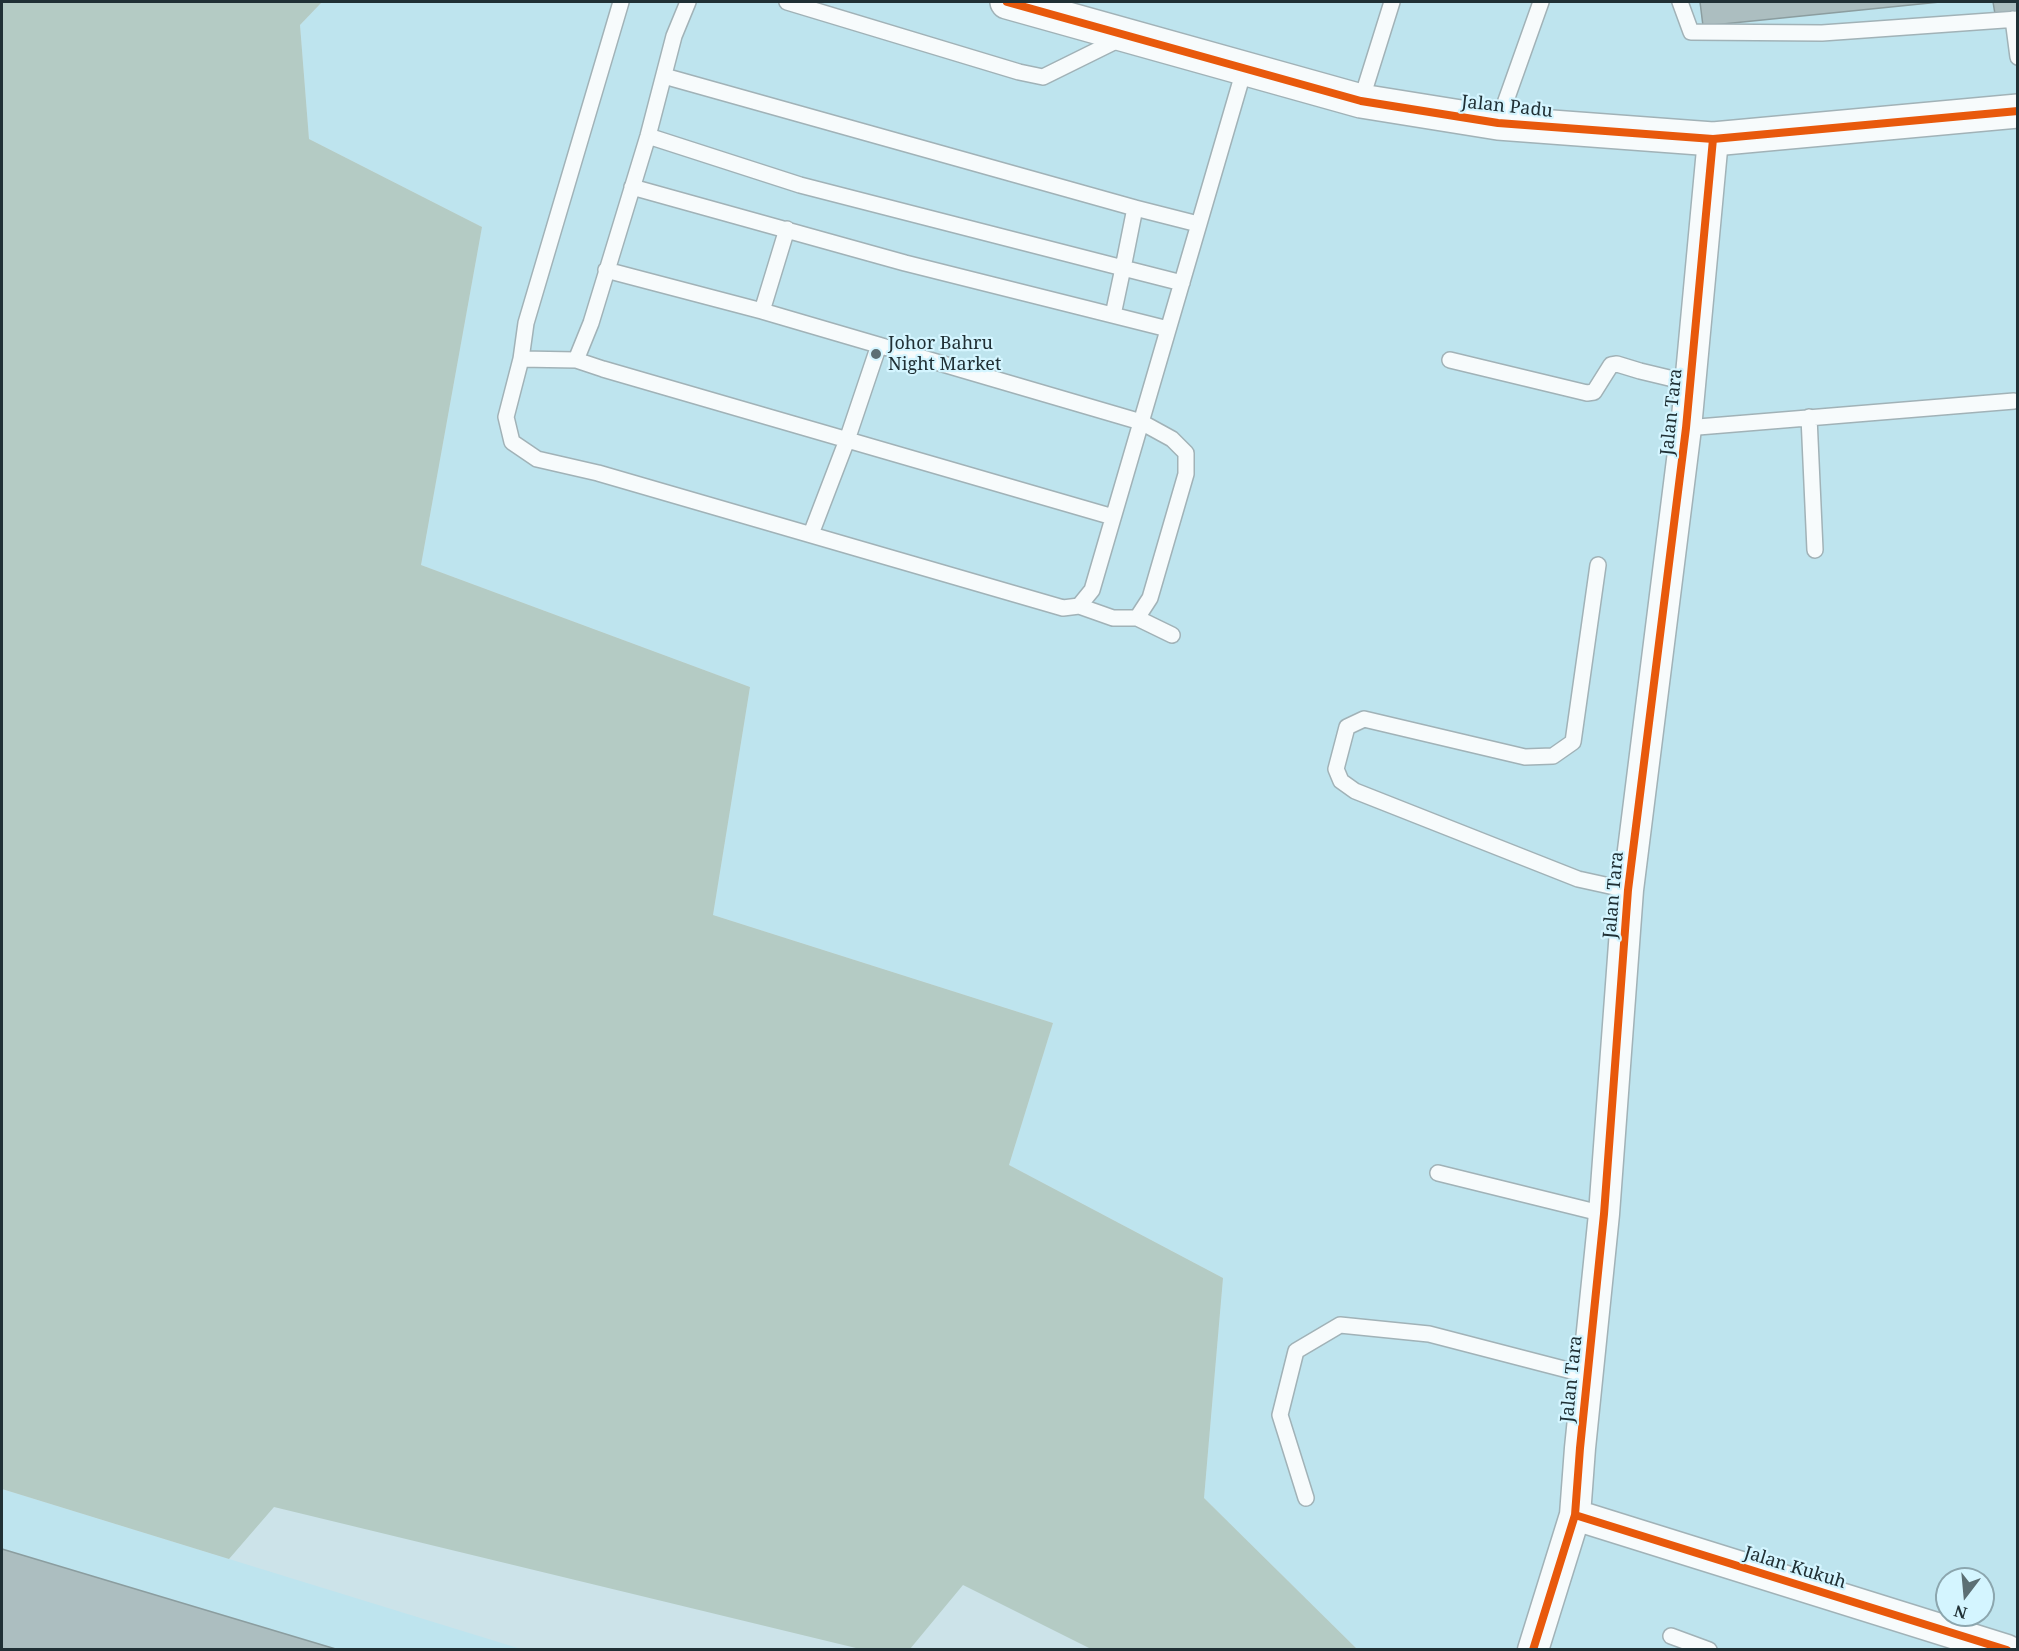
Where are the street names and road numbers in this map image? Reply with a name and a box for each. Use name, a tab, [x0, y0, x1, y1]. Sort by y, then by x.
street label: Jalan Padu	[1460, 91, 1554, 123]
street label: Jalan Tara	[1657, 367, 1687, 457]
street label: Jalan Tara	[1599, 851, 1629, 939]
street label: Jalan Tara	[1557, 1334, 1587, 1424]
street label: Jalan Kukuh	[1741, 1542, 1849, 1594]

